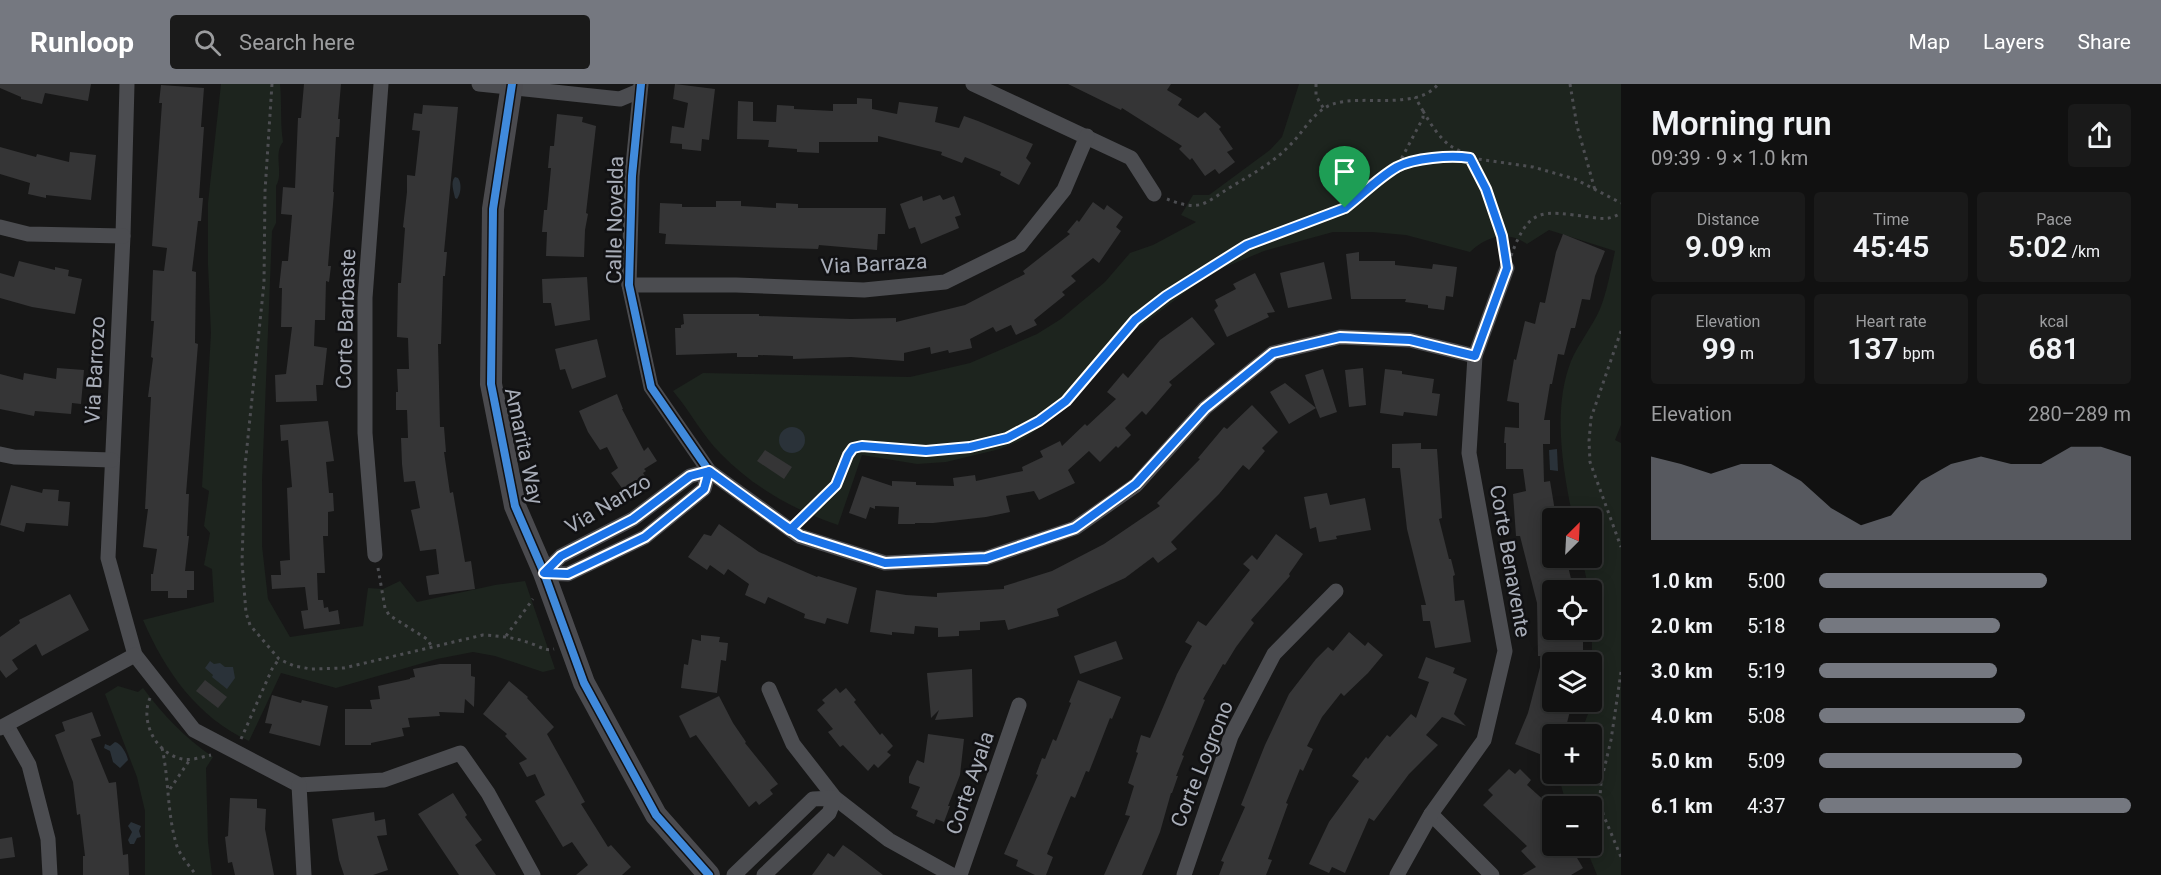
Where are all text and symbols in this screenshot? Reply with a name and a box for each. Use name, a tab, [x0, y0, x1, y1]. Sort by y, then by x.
search box	[170, 15, 590, 69]
text: Runloop	[30, 26, 134, 59]
icon: search	[191, 26, 224, 59]
text: Search here	[239, 30, 355, 55]
text: Map	[1908, 30, 1950, 54]
text: Layers	[1983, 30, 2044, 54]
text: Share	[2077, 30, 2131, 54]
text: Morning run	[1651, 104, 1832, 143]
button: share	[2068, 104, 2131, 167]
pin	[1319, 146, 1370, 208]
text: 09:39 · 9 × 1.0 km	[1651, 146, 1808, 170]
icon: arrive	[1328, 155, 1361, 188]
street label: Calle Novelda	[602, 156, 628, 284]
text: Distance	[1697, 210, 1759, 229]
text: Time	[1873, 210, 1909, 229]
text: Pace	[2036, 210, 2072, 229]
text: 9.09	[1685, 229, 1745, 264]
text: 45:45	[1853, 229, 1929, 264]
text: 5:02	[2008, 229, 2067, 264]
text: km	[1745, 242, 1771, 261]
text: /km	[2067, 242, 2100, 261]
street label: Corte Barbaste	[332, 249, 360, 389]
street label: Via Barraza	[820, 249, 928, 279]
text: Elevation	[1696, 312, 1760, 331]
text: Heart rate	[1855, 312, 1927, 331]
text: kcal	[2040, 312, 2068, 331]
street label: Via Barrozo	[80, 316, 110, 424]
text: 99	[1702, 331, 1736, 366]
text: 137	[1847, 331, 1899, 366]
text: 681	[2028, 331, 2080, 366]
text: m	[1736, 344, 1754, 363]
text: bpm	[1899, 344, 1935, 363]
street label: Amarita Way	[500, 385, 548, 507]
text: Elevation	[1651, 402, 1732, 426]
text: 280–289 m	[2028, 402, 2131, 426]
street label: Via Nanzo	[561, 469, 655, 539]
street label: Corte Benavente	[1485, 483, 1535, 639]
north arrow	[1542, 508, 1602, 568]
map controls	[1542, 508, 1602, 856]
text: 1.0 km	[1651, 569, 1713, 593]
text: 5:00	[1747, 569, 1786, 593]
button: locate	[1542, 580, 1602, 640]
text: 2.0 km	[1651, 614, 1713, 638]
text: 5:18	[1747, 614, 1786, 638]
button: layers	[1542, 652, 1602, 712]
text: 3.0 km	[1651, 659, 1713, 683]
text: 5:19	[1747, 659, 1786, 683]
street label: Corte Logrono	[1166, 697, 1238, 831]
text: 4.0 km	[1651, 704, 1713, 728]
text: 5:08	[1747, 704, 1786, 728]
button: +	[1542, 724, 1602, 784]
street label: Corte Ayala	[941, 728, 999, 838]
text: 5.0 km	[1651, 749, 1713, 773]
text: 5:09	[1747, 749, 1786, 773]
text: 6.1 km	[1651, 794, 1713, 818]
text: 4:37	[1747, 794, 1786, 818]
button: −	[1542, 796, 1602, 856]

